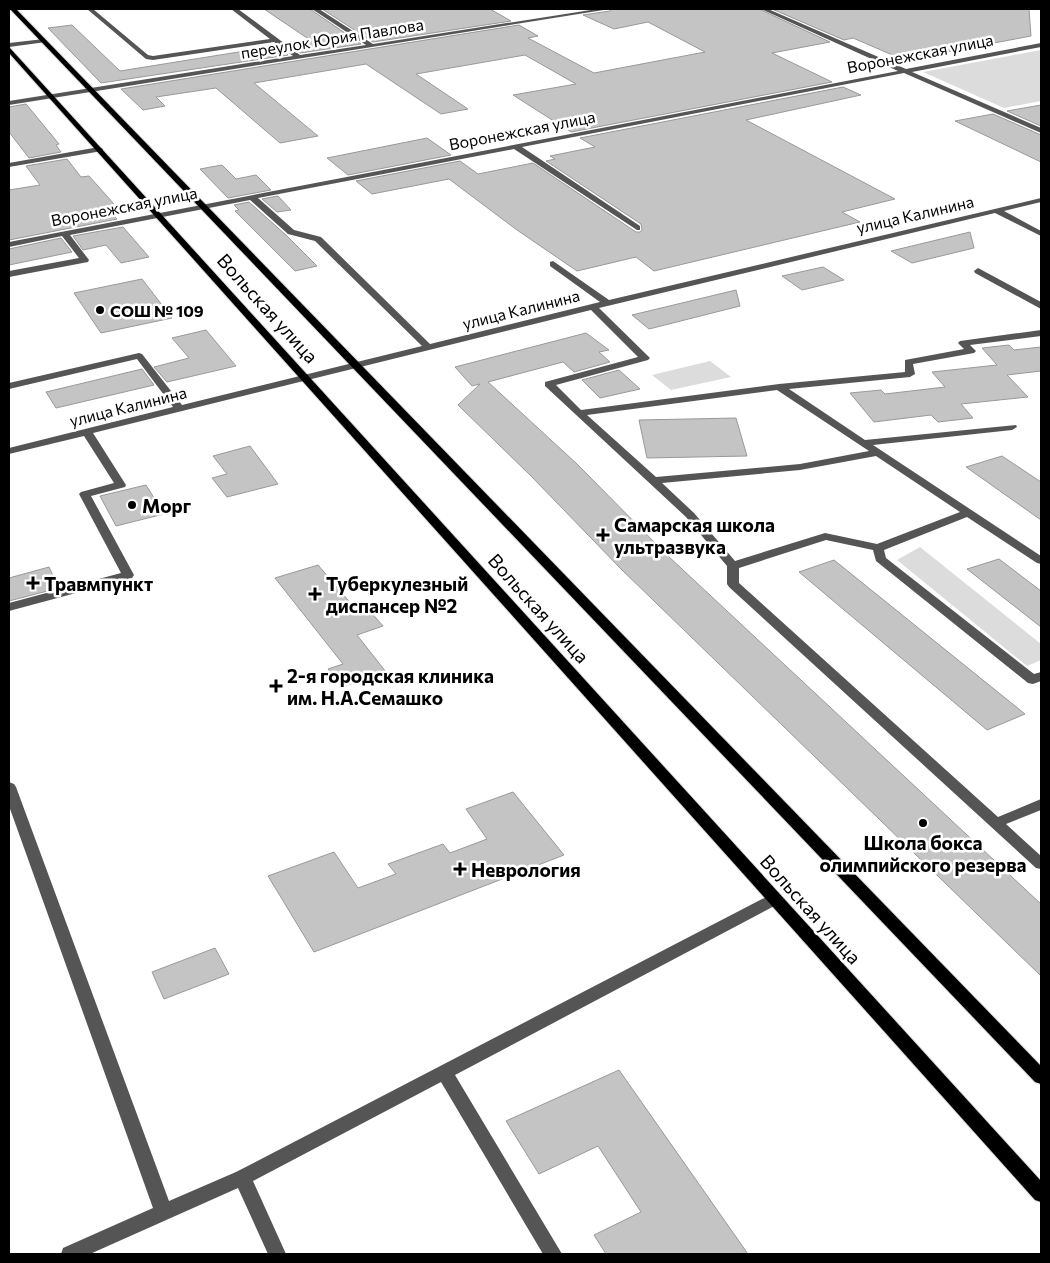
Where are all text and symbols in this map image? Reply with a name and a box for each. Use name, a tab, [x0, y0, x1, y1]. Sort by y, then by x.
street label: переулок Юрия Павлова	[239, 14, 425, 62]
street label: Воронежская улица	[845, 29, 995, 77]
street label: Воронежская улица	[447, 106, 597, 154]
street label: Воронежская улица	[49, 182, 199, 230]
street label: улица Калинина	[854, 191, 976, 237]
street label: Вольская улица	[213, 249, 323, 367]
street label: улица Калинина	[460, 285, 582, 333]
place label: СОШ № 109	[110, 301, 204, 320]
marker: СОШ № 109	[94, 304, 106, 316]
street label: улица Калинина	[67, 382, 189, 430]
place label: Морг	[142, 494, 192, 517]
marker: Морг	[126, 499, 138, 511]
place label: Самарская школа ультразвука	[614, 513, 775, 558]
marker: Самарская школа ультразвука	[596, 528, 610, 542]
street label: Вольская улица	[484, 549, 594, 667]
place label: Травмпункт	[44, 572, 153, 595]
place label: Туберкулезный диспансер №2	[326, 572, 468, 617]
marker: Травмпункт	[26, 576, 40, 590]
marker: Туберкулезный диспансер №2	[308, 587, 322, 601]
place label: 2-я городская клиника им. Н.А.Семашко	[287, 664, 494, 709]
marker: 2-я городская клиника им. Н.А.Семашко	[269, 679, 283, 693]
marker: Школа бокса олимпийского резерва	[917, 817, 929, 829]
place label: Школа бокса олимпийского резерва	[819, 831, 1027, 876]
street label: Вольская улица	[756, 850, 866, 968]
place label: Неврология	[471, 858, 581, 881]
marker: Неврология	[453, 862, 467, 876]

